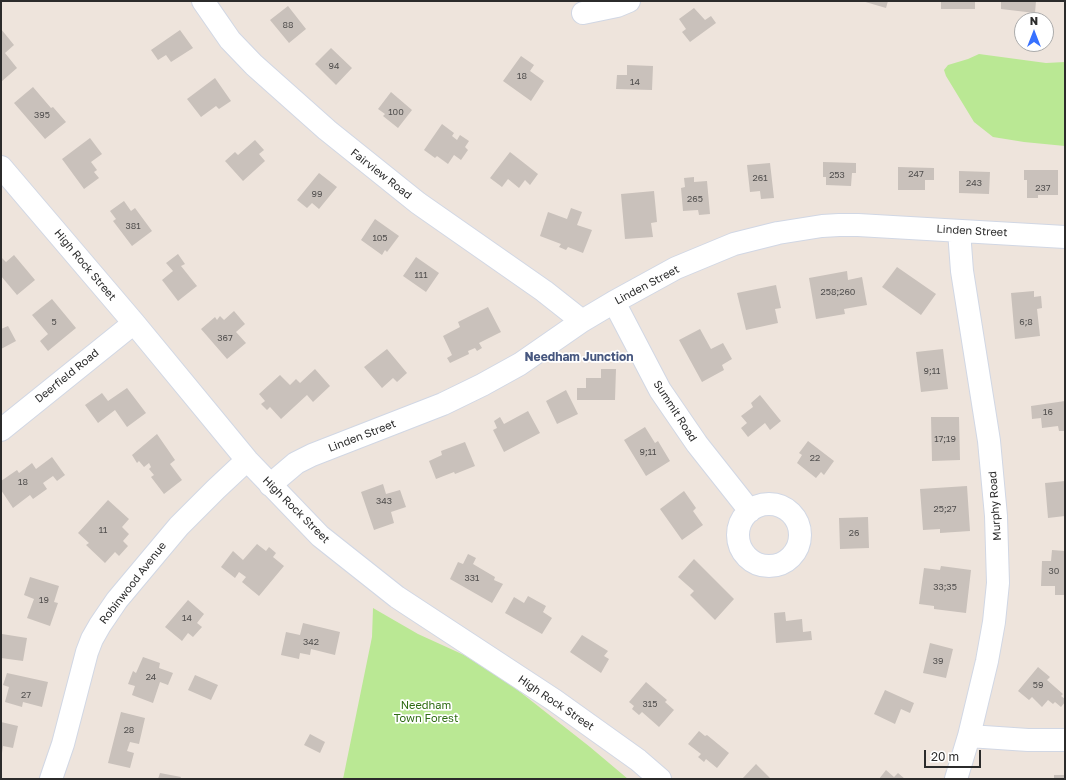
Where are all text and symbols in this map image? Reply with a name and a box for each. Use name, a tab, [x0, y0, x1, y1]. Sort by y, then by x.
north arrow	[1014, 12, 1054, 52]
text: N	[1030, 14, 1038, 27]
house number: 88	[283, 20, 293, 30]
house number: 94	[329, 61, 339, 71]
house number: 18	[517, 71, 527, 81]
house number: 14	[630, 77, 640, 87]
house number: 100	[388, 107, 404, 117]
house number: 395	[34, 110, 50, 120]
street label: Fairview Road	[348, 146, 414, 202]
house number: 247	[908, 169, 924, 179]
house number: 253	[829, 170, 845, 180]
house number: 261	[752, 173, 768, 183]
house number: 243	[966, 178, 982, 188]
house number: 237	[1035, 183, 1051, 193]
house number: 99	[312, 189, 322, 199]
house number: 265	[687, 194, 703, 204]
house number: 381	[125, 221, 141, 231]
street label: Linden Street	[936, 223, 1008, 239]
street label: High Rock Street	[51, 227, 119, 303]
house number: 105	[372, 233, 388, 243]
street label: Linden Street	[612, 262, 682, 308]
house number: 111	[414, 270, 428, 280]
house number: 258;260	[821, 287, 855, 297]
house number: 5	[51, 317, 57, 327]
house number: 6;8	[1019, 317, 1033, 327]
house number: 367	[217, 333, 233, 343]
street label: Deerfield Road	[32, 346, 102, 406]
district label: Needham Junction	[524, 350, 634, 364]
house number: 9;11	[924, 366, 940, 376]
street label: Summit Road	[650, 378, 700, 444]
house number: 16	[1043, 407, 1053, 417]
street label: Linden Street	[326, 417, 398, 455]
house number: 17;19	[934, 434, 956, 444]
house number: 9;11	[640, 447, 656, 457]
house number: 22	[810, 453, 820, 463]
street label: Murphy Road	[986, 471, 1004, 541]
street label: High Rock Street	[260, 474, 332, 546]
house number: 18	[18, 477, 28, 487]
house number: 343	[376, 496, 392, 506]
house number: 25;27	[933, 504, 957, 514]
house number: 11	[99, 525, 107, 535]
house number: 26	[849, 528, 859, 538]
street label: Robinwood Avenue	[97, 539, 169, 627]
house number: 30	[1049, 566, 1059, 576]
house number: 331	[465, 573, 479, 583]
house number: 33;35	[933, 582, 957, 592]
house number: 19	[39, 595, 49, 605]
house number: 14	[182, 613, 192, 623]
house number: 342	[303, 637, 319, 647]
house number: 39	[933, 656, 943, 666]
house number: 24	[146, 672, 156, 682]
street label: High Rock Street	[515, 673, 597, 733]
house number: 59	[1033, 680, 1043, 690]
house number: 27	[21, 690, 31, 700]
park label: Needham Town Forest	[394, 699, 458, 725]
house number: 315	[643, 699, 657, 709]
house number: 28	[124, 725, 134, 735]
scale bar	[926, 742, 983, 768]
text: 20 m	[931, 749, 959, 764]

